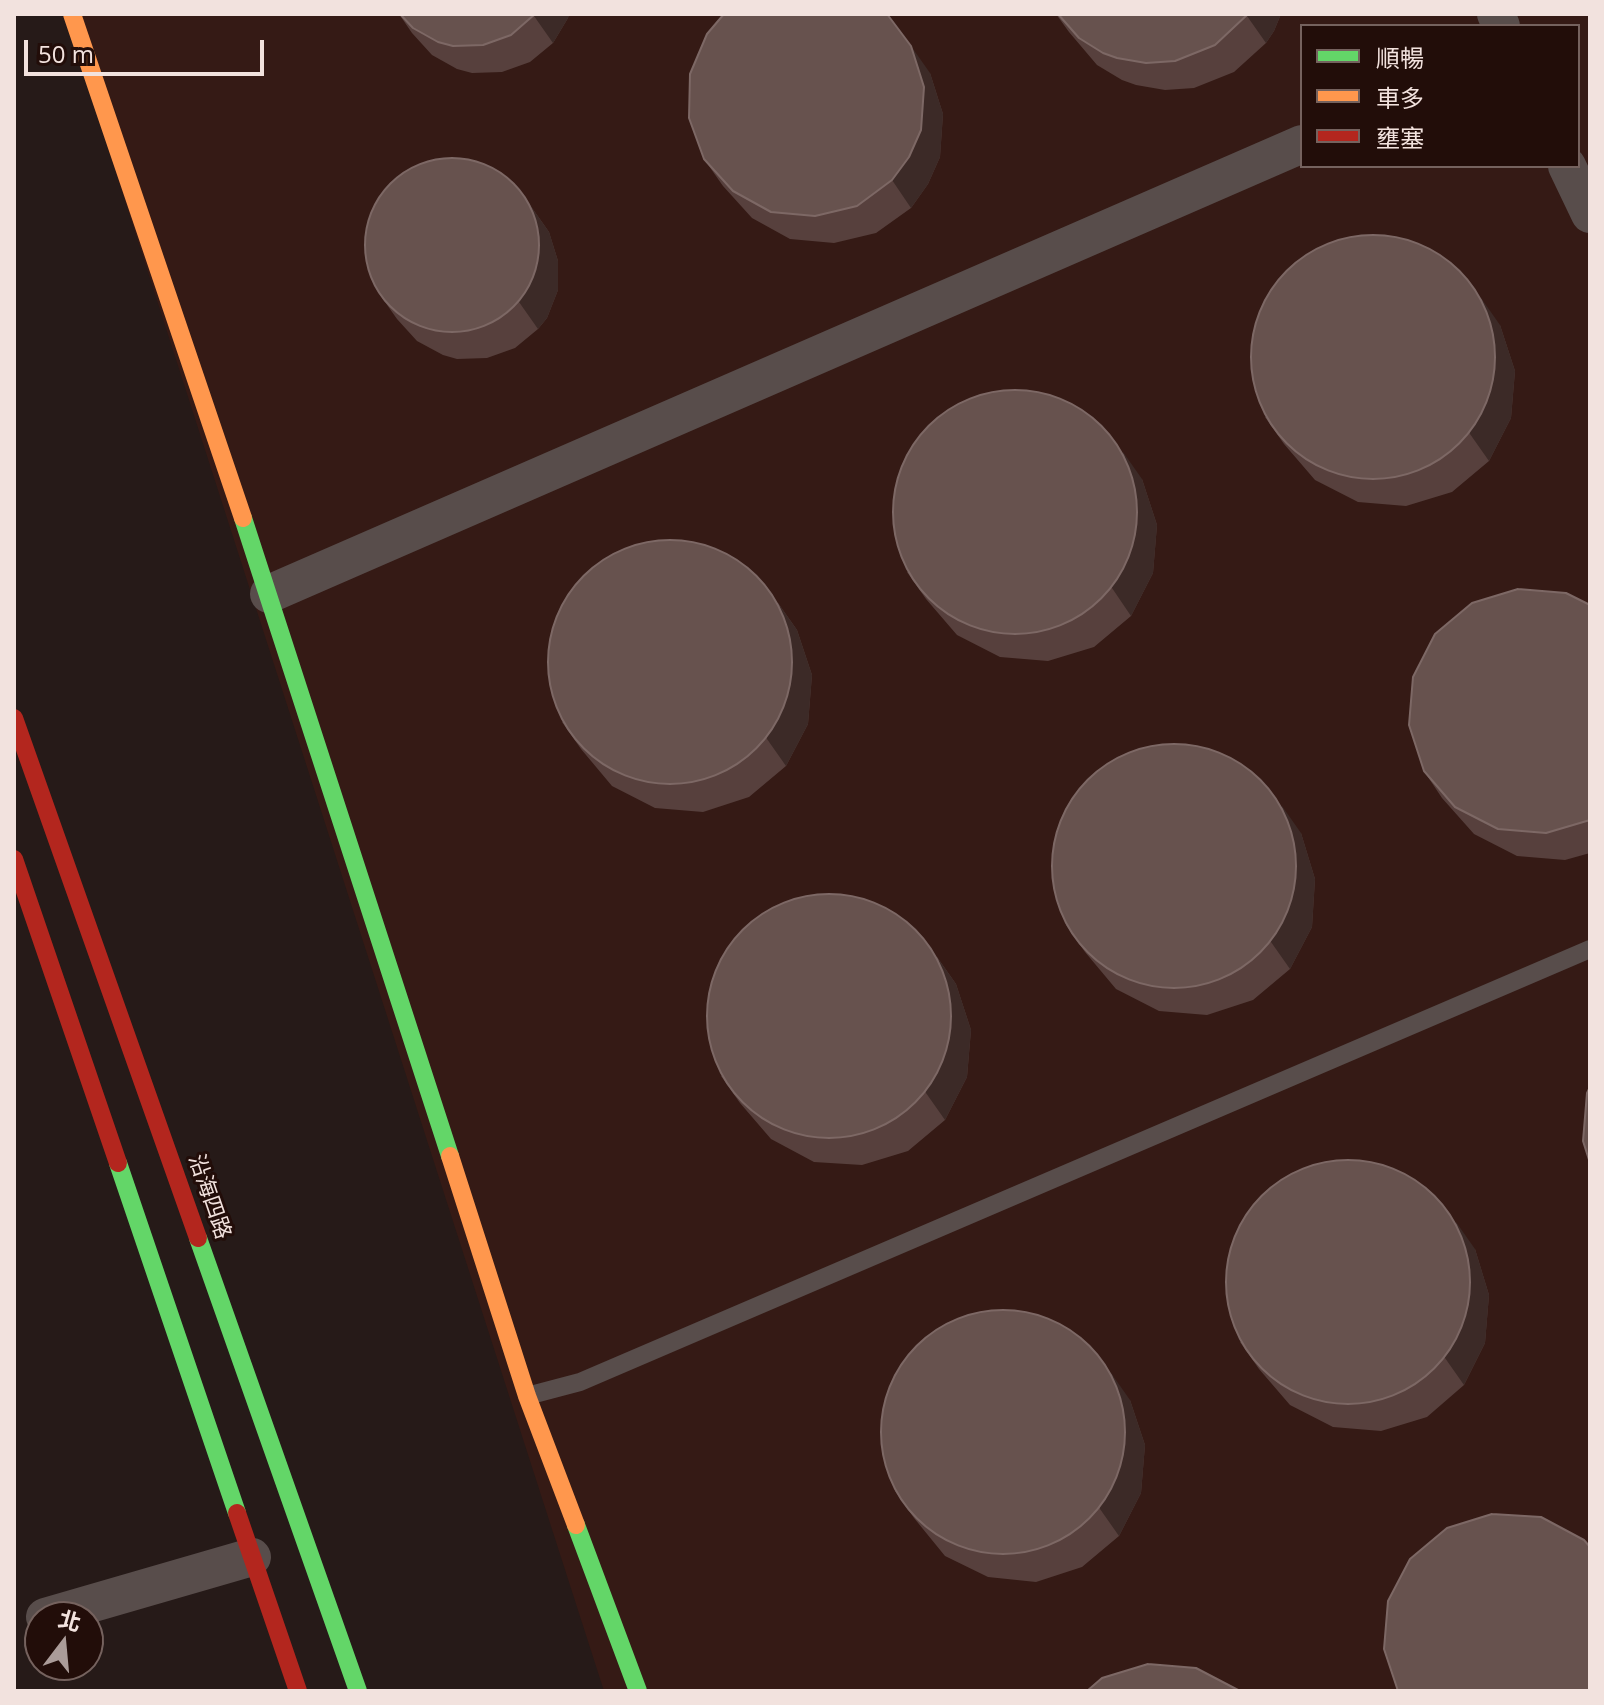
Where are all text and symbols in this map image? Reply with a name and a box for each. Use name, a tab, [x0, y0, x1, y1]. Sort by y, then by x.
scale bar	[28, 24, 268, 74]
legend	[1300, 24, 1580, 168]
text: 50 m	[38, 37, 94, 70]
text: 順暢	[1376, 41, 1424, 74]
text: 車多	[1376, 81, 1424, 114]
text: 壅塞	[1376, 121, 1424, 154]
street label: 沿海四路	[182, 1151, 236, 1243]
north arrow	[24, 1601, 104, 1681]
text: 北	[55, 1602, 85, 1637]

